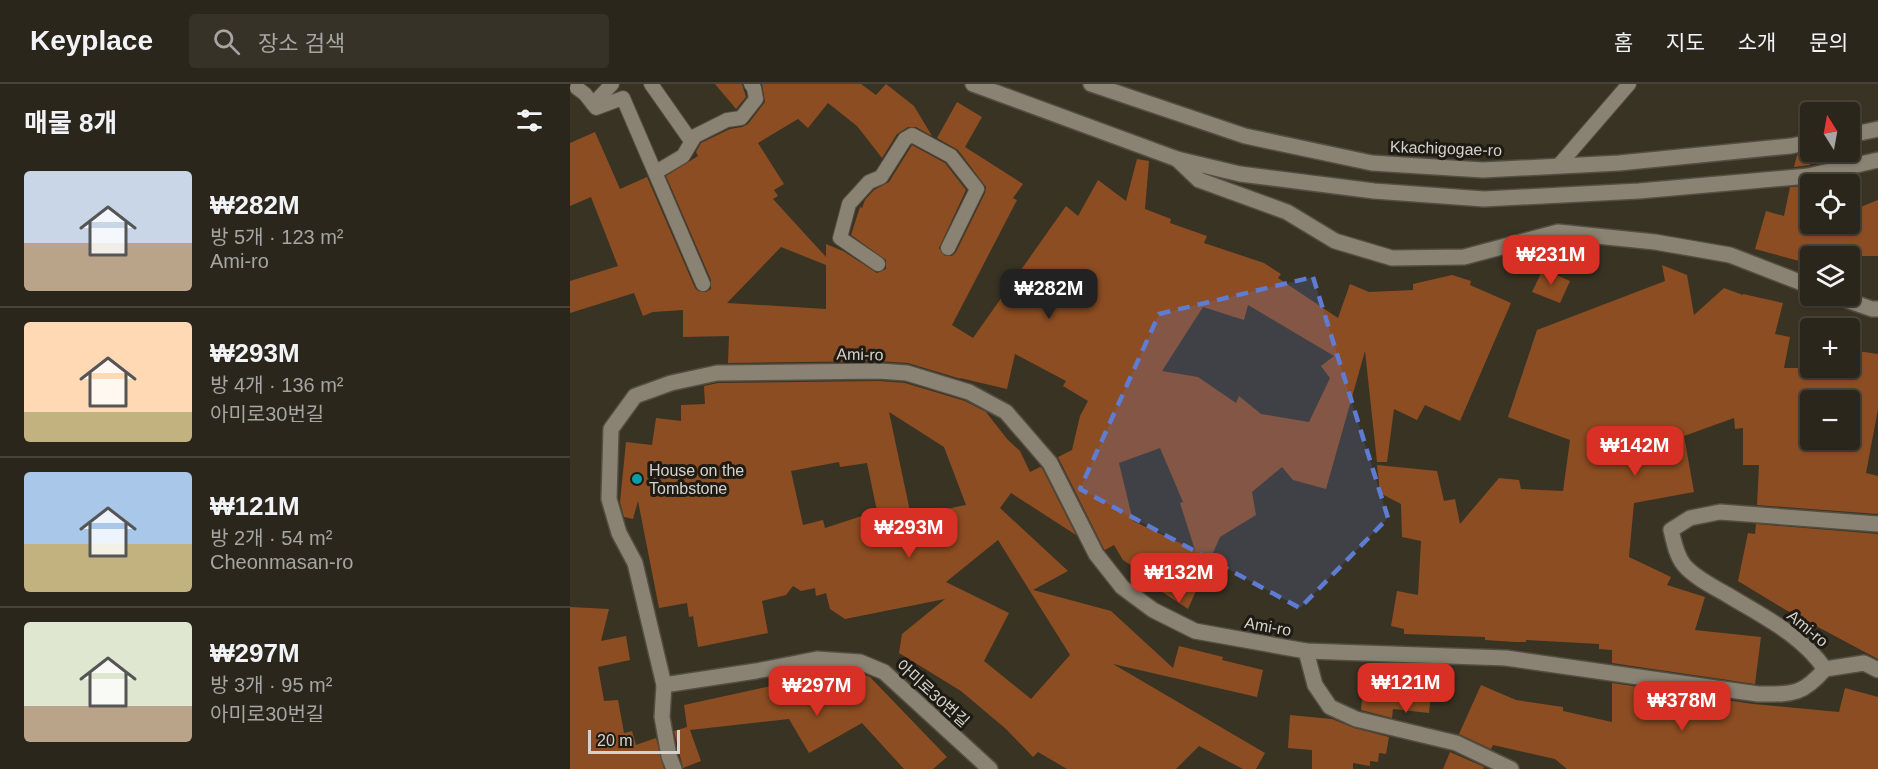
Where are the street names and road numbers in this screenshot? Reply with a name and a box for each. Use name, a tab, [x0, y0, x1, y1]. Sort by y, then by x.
street label: Kkachigogae-ro	[1390, 138, 1502, 159]
street label: Ami-ro	[836, 346, 884, 363]
street label: Ami-ro	[1784, 607, 1831, 650]
street label: Ami-ro	[1243, 614, 1293, 639]
street label: 아미로30번길	[893, 656, 972, 730]

